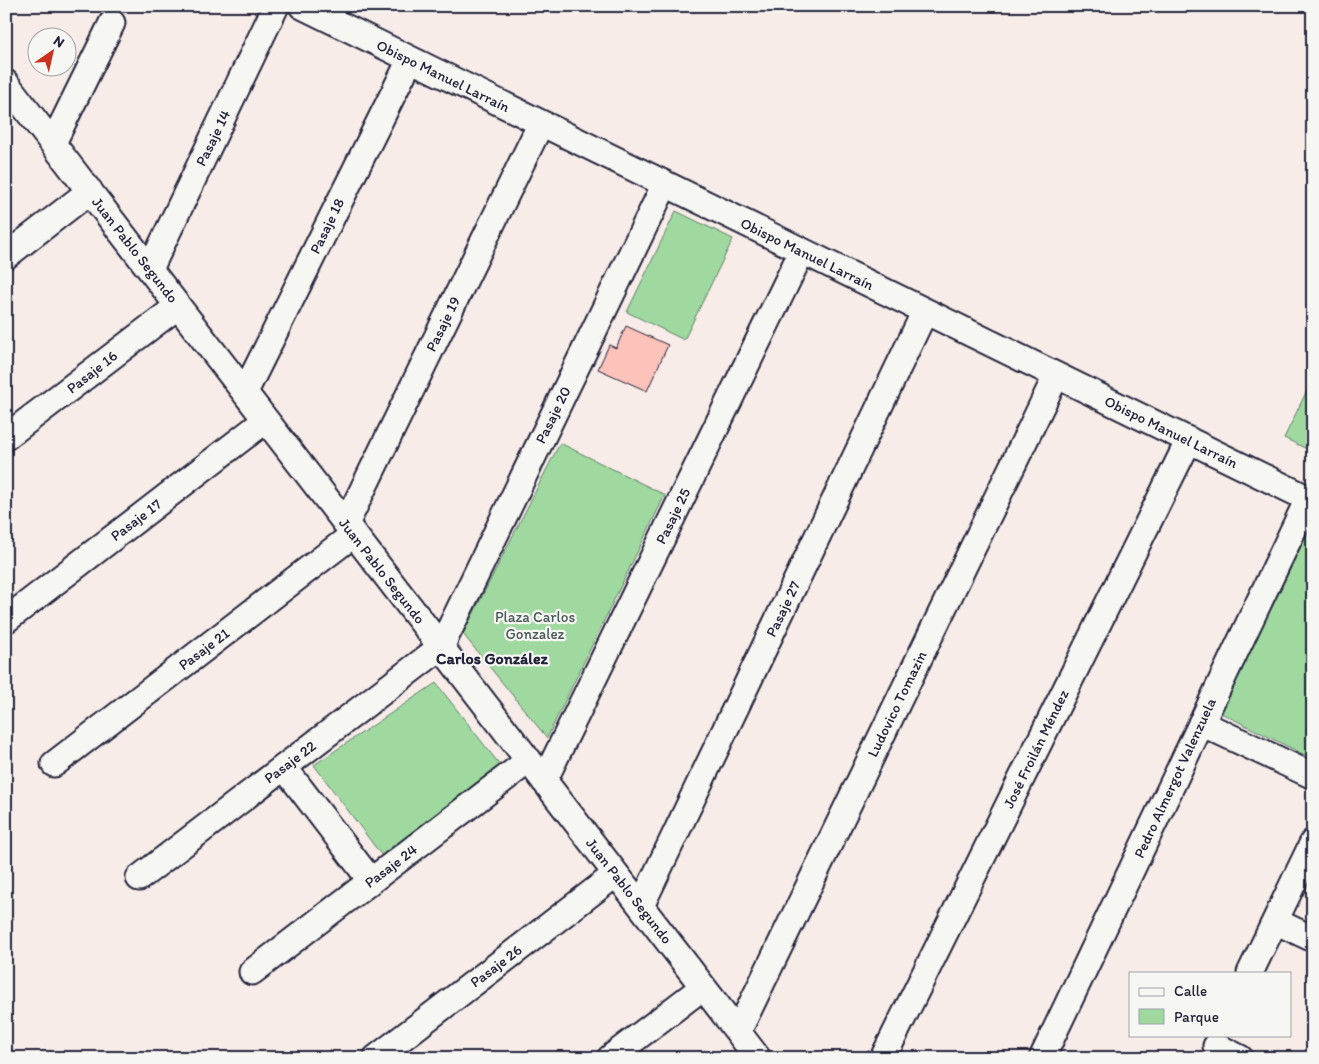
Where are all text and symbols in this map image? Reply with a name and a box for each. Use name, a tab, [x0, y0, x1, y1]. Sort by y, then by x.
north arrow	[28, 28, 78, 78]
text: N	[50, 32, 68, 51]
street label: Obispo Manuel Larraín	[373, 36, 513, 116]
street label: Pasaje 14	[192, 107, 234, 169]
street label: Juan Pablo Segundo	[88, 193, 182, 307]
street label: Pasaje 18	[306, 195, 348, 257]
street label: Obispo Manuel Larraín	[737, 214, 877, 294]
street label: Pasaje 19	[422, 293, 464, 354]
street label: Pasaje 16	[63, 347, 121, 397]
street label: Pasaje 20	[531, 383, 575, 447]
street label: Obispo Manuel Larraín	[1101, 392, 1241, 472]
street label: Pasaje 25	[652, 485, 694, 547]
street label: Pasaje 17	[107, 495, 165, 545]
street label: Juan Pablo Segundo	[335, 514, 429, 628]
street label: Pasaje 27	[762, 578, 804, 640]
park label: Plaza Carlos Gonzalez	[495, 608, 575, 643]
street label: Pasaje 21	[175, 624, 233, 674]
street label: Ludovico Tomazin	[863, 647, 931, 760]
district label: Carlos González	[436, 649, 548, 668]
street label: José Froilán Méndez	[999, 687, 1073, 811]
street label: Pedro Almergot Valenzuela	[1130, 695, 1220, 861]
street label: Pasaje 22	[261, 737, 319, 787]
street label: Juan Pablo Segundo	[582, 834, 676, 948]
street label: Pasaje 24	[361, 840, 421, 892]
street label: Pasaje 26	[467, 941, 525, 991]
legend	[1129, 972, 1292, 1036]
text: Calle	[1174, 982, 1207, 1000]
text: Parque	[1174, 1008, 1219, 1026]

